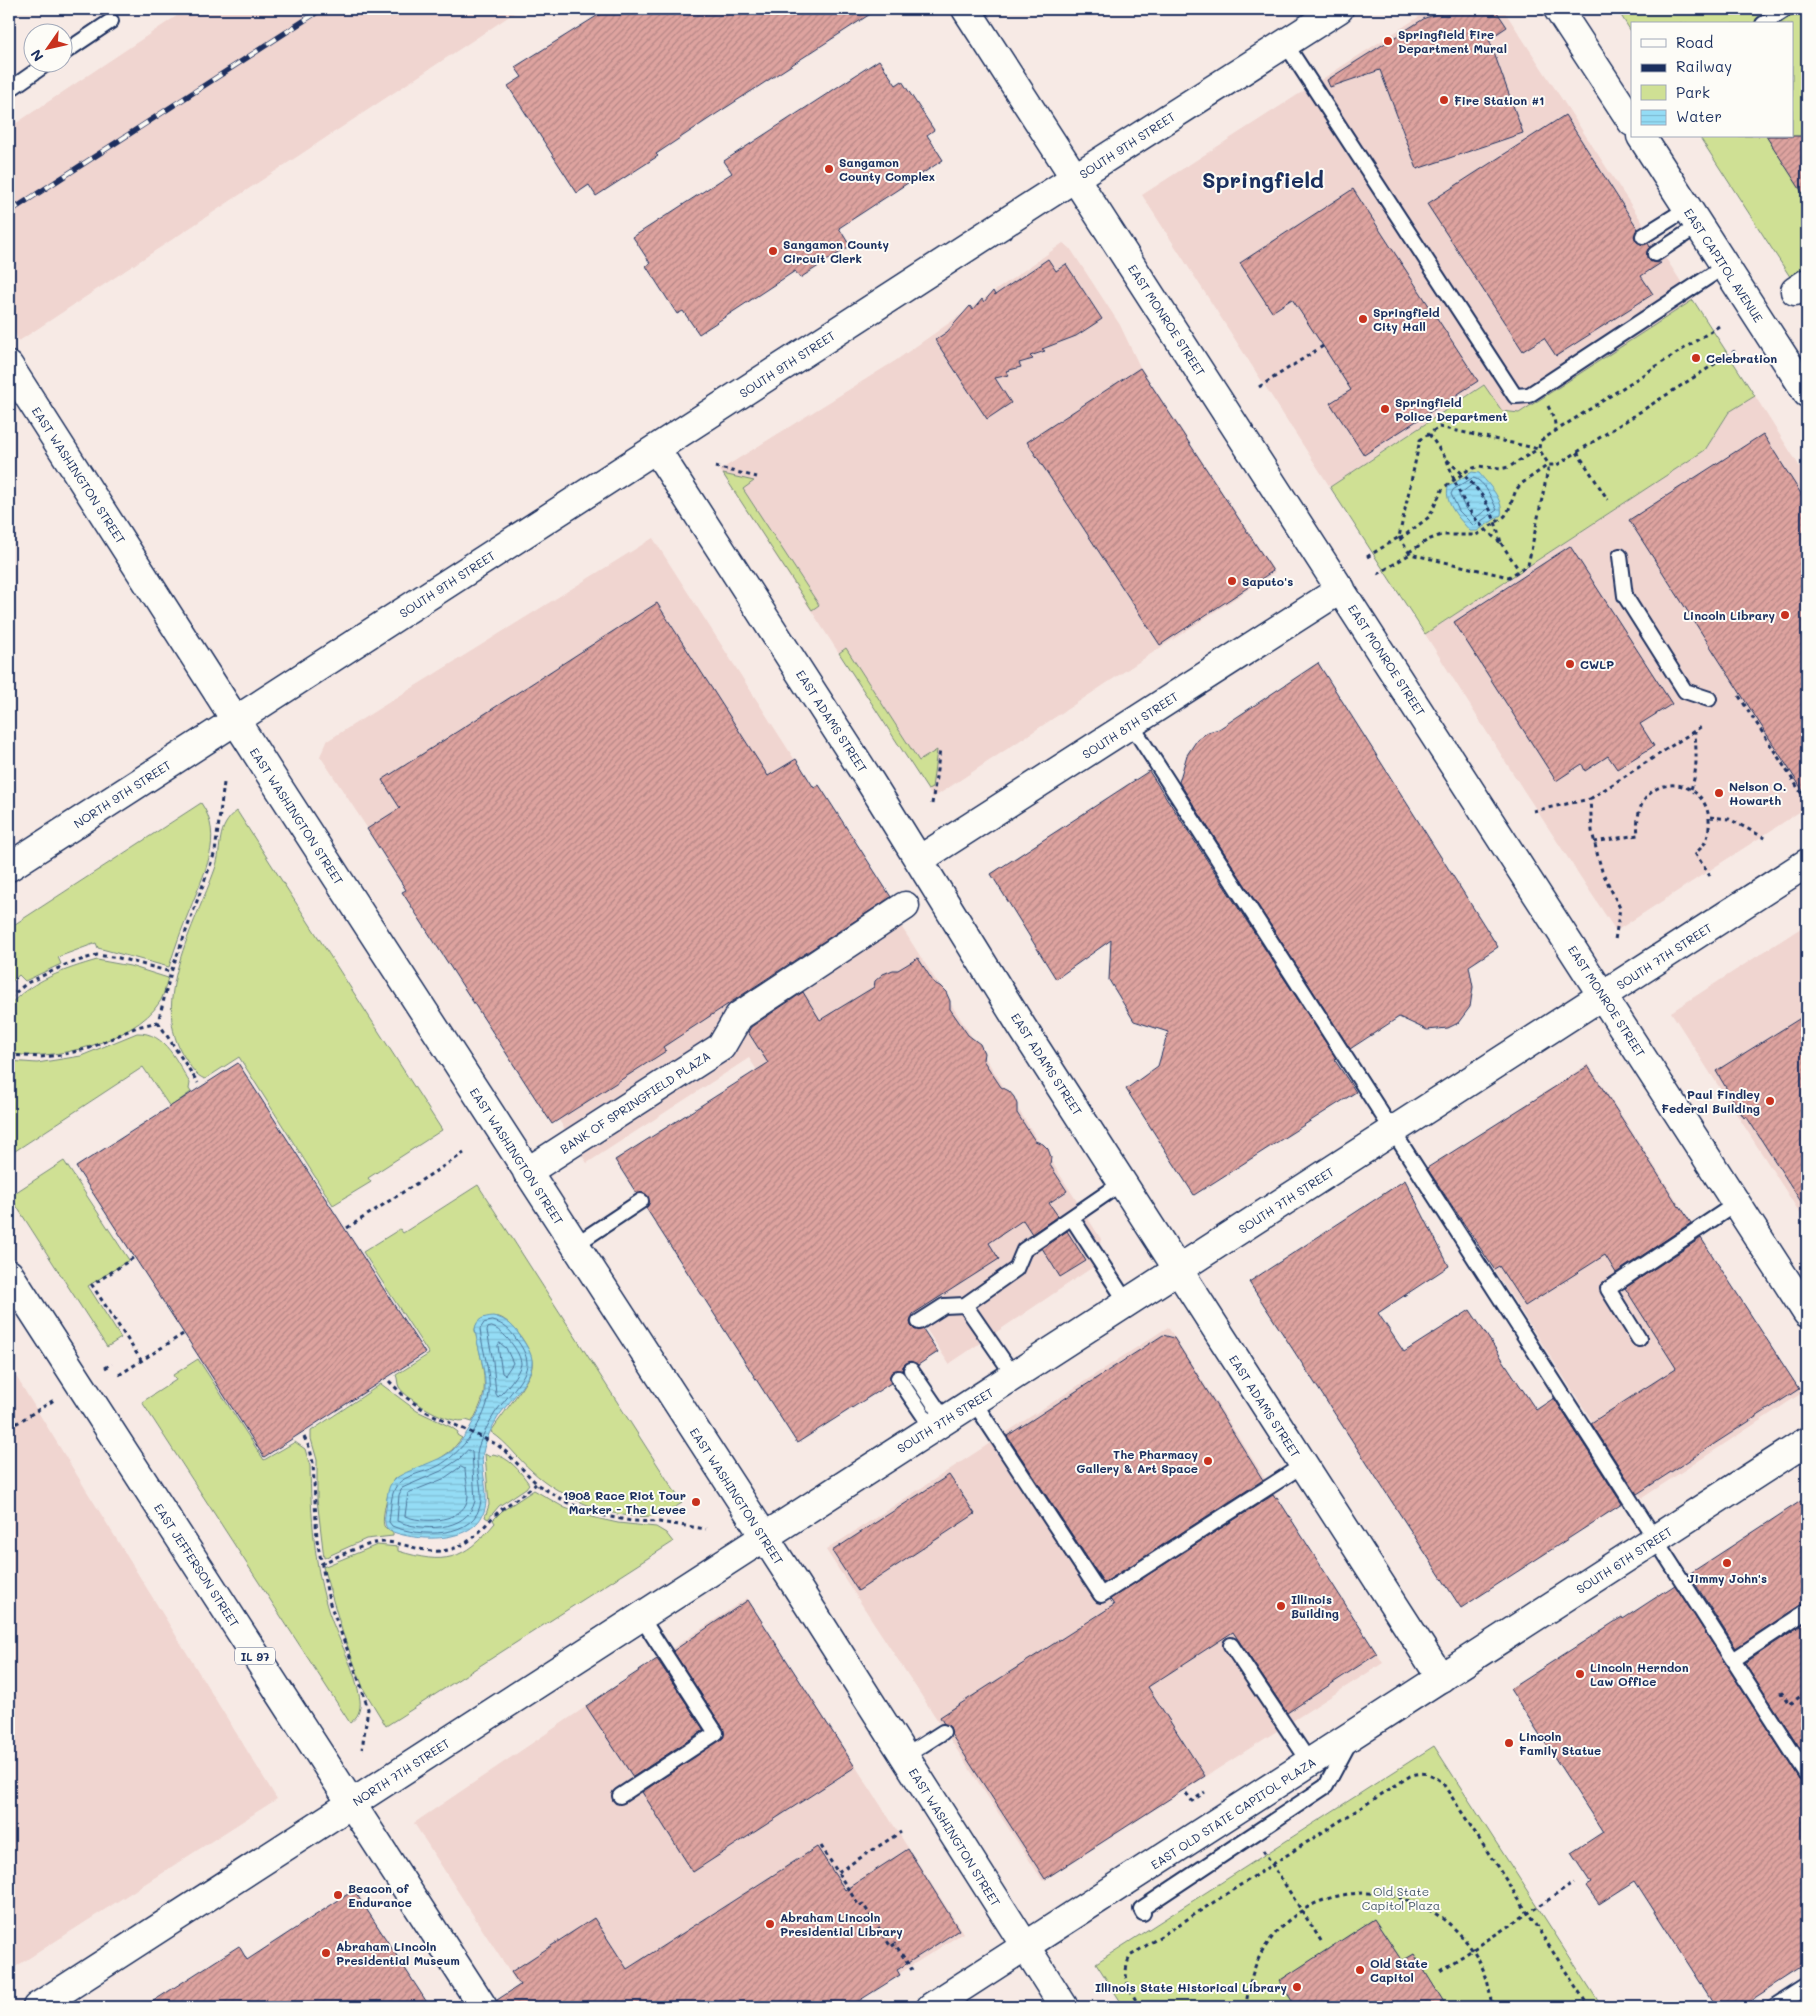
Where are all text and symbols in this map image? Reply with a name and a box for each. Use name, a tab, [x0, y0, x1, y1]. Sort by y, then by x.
north arrow	[22, 22, 72, 72]
legend	[1631, 22, 1794, 138]
place label: Springfield Fire Department Mural	[1398, 26, 1507, 56]
text: Road	[1676, 32, 1713, 52]
marker: Springfield Fire Department Mural	[1382, 35, 1394, 47]
text: N	[26, 46, 48, 65]
text: Railway	[1676, 56, 1732, 76]
text: Park	[1676, 82, 1710, 102]
place label: Fire Station #1	[1454, 92, 1544, 108]
marker: Fire Station #1	[1438, 94, 1450, 106]
text: Water	[1676, 106, 1722, 126]
street label: SOUTH 9TH STREET	[1076, 108, 1178, 182]
place label: Sangamon County Complex	[839, 154, 935, 184]
marker: Sangamon County Complex	[823, 163, 835, 175]
district label: Springfield	[1202, 165, 1324, 194]
street label: EAST CAPITOL AVENUE	[1681, 205, 1767, 325]
place label: Sangamon County Circuit Clerk	[783, 236, 890, 266]
marker: Sangamon County Circuit Clerk	[767, 245, 779, 257]
street label: EAST MONROE STREET	[1125, 261, 1209, 379]
place label: Springfield City Hall	[1373, 304, 1440, 334]
marker: Springfield City Hall	[1357, 313, 1369, 325]
street label: SOUTH 9TH STREET	[736, 327, 838, 401]
place label: Celebration	[1706, 350, 1777, 366]
marker: Celebration	[1690, 352, 1702, 364]
place label: Springfield Police Department	[1395, 394, 1508, 424]
marker: Springfield Police Department	[1379, 403, 1391, 415]
street label: EAST WASHINGTON STREET	[29, 404, 129, 547]
street label: SOUTH 9TH STREET	[396, 547, 498, 621]
place label: Saputo's	[1242, 573, 1293, 589]
marker: Saputo's	[1226, 575, 1238, 587]
street label: EAST MONROE STREET	[1345, 601, 1429, 719]
place label: Lincoln Library	[1683, 607, 1775, 623]
marker: Lincoln Library	[1779, 609, 1791, 621]
place label: CWLP	[1580, 656, 1614, 672]
marker: CWLP	[1564, 658, 1576, 670]
street label: EAST ADAMS STREET	[793, 667, 871, 776]
street label: SOUTH 8TH STREET	[1079, 688, 1181, 762]
street label: EAST WASHINGTON STREET	[247, 745, 347, 888]
street label: NORTH 9TH STREET	[70, 756, 174, 831]
place label: Nelson O. Howarth	[1729, 778, 1786, 808]
marker: Nelson O. Howarth	[1713, 787, 1725, 799]
street label: SOUTH 7TH STREET	[1613, 919, 1715, 993]
street label: EAST MONROE STREET	[1565, 942, 1649, 1060]
street label: EAST ADAMS STREET	[1008, 1010, 1086, 1119]
street label: BANK OF SPRINGFIELD PLAZA	[557, 1047, 713, 1157]
street label: EAST WASHINGTON STREET	[467, 1085, 567, 1228]
place label: Paul Findley Federal Building	[1661, 1086, 1760, 1116]
marker: Paul Findley Federal Building	[1764, 1095, 1776, 1107]
street label: SOUTH 7TH STREET	[1235, 1163, 1337, 1237]
street label: EAST ADAMS STREET	[1226, 1352, 1304, 1461]
street label: SOUTH 7TH STREET	[894, 1384, 996, 1456]
street label: EAST WASHINGTON STREET	[687, 1425, 787, 1568]
place label: The Pharmacy Gallery & Art Space	[1076, 1446, 1198, 1476]
marker: The Pharmacy Gallery & Art Space	[1202, 1455, 1214, 1467]
place label: 1908 Race Riot Tour Marker - The Levee	[563, 1487, 686, 1517]
marker: 1908 Race Riot Tour Marker - The Levee	[690, 1496, 702, 1508]
street label: EAST JEFFERSON STREET	[151, 1500, 243, 1630]
street label: SOUTH 6TH STREET	[1573, 1523, 1675, 1597]
marker: Jimmy John's	[1721, 1557, 1733, 1569]
place label: Jimmy John's	[1687, 1570, 1767, 1586]
place label: Illinois Building	[1291, 1591, 1339, 1621]
marker: Illinois Building	[1275, 1600, 1287, 1612]
road number: IL 97	[235, 1648, 275, 1664]
place label: Lincoln Herndon Law Office	[1590, 1659, 1689, 1689]
marker: Lincoln Herndon Law Office	[1574, 1668, 1586, 1680]
place label: Lincoln Family Statue	[1519, 1728, 1601, 1758]
street label: NORTH 7TH STREET	[349, 1734, 453, 1809]
marker: Lincoln Family Statue	[1503, 1737, 1515, 1749]
street label: EAST OLD STATE CAPITOL PLAZA	[1147, 1754, 1319, 1872]
street label: EAST WASHINGTON STREET	[906, 1765, 1004, 1909]
place label: Beacon of Endurance	[348, 1880, 412, 1910]
park label: Old State Capitol Plaza	[1362, 1883, 1440, 1913]
marker: Beacon of Endurance	[332, 1889, 344, 1901]
place label: Abraham Lincoln Presidential Library	[780, 1909, 903, 1939]
marker: Abraham Lincoln Presidential Library	[764, 1918, 776, 1930]
place label: Abraham Lincoln Presidential Museum	[336, 1938, 460, 1968]
marker: Abraham Lincoln Presidential Museum	[320, 1947, 332, 1959]
place label: Old State Capitol	[1370, 1955, 1428, 1985]
marker: Old State Capitol	[1354, 1964, 1366, 1976]
place label: Illinois State Historical Library	[1095, 1979, 1287, 1995]
marker: Illinois State Historical Library	[1291, 1981, 1303, 1993]

